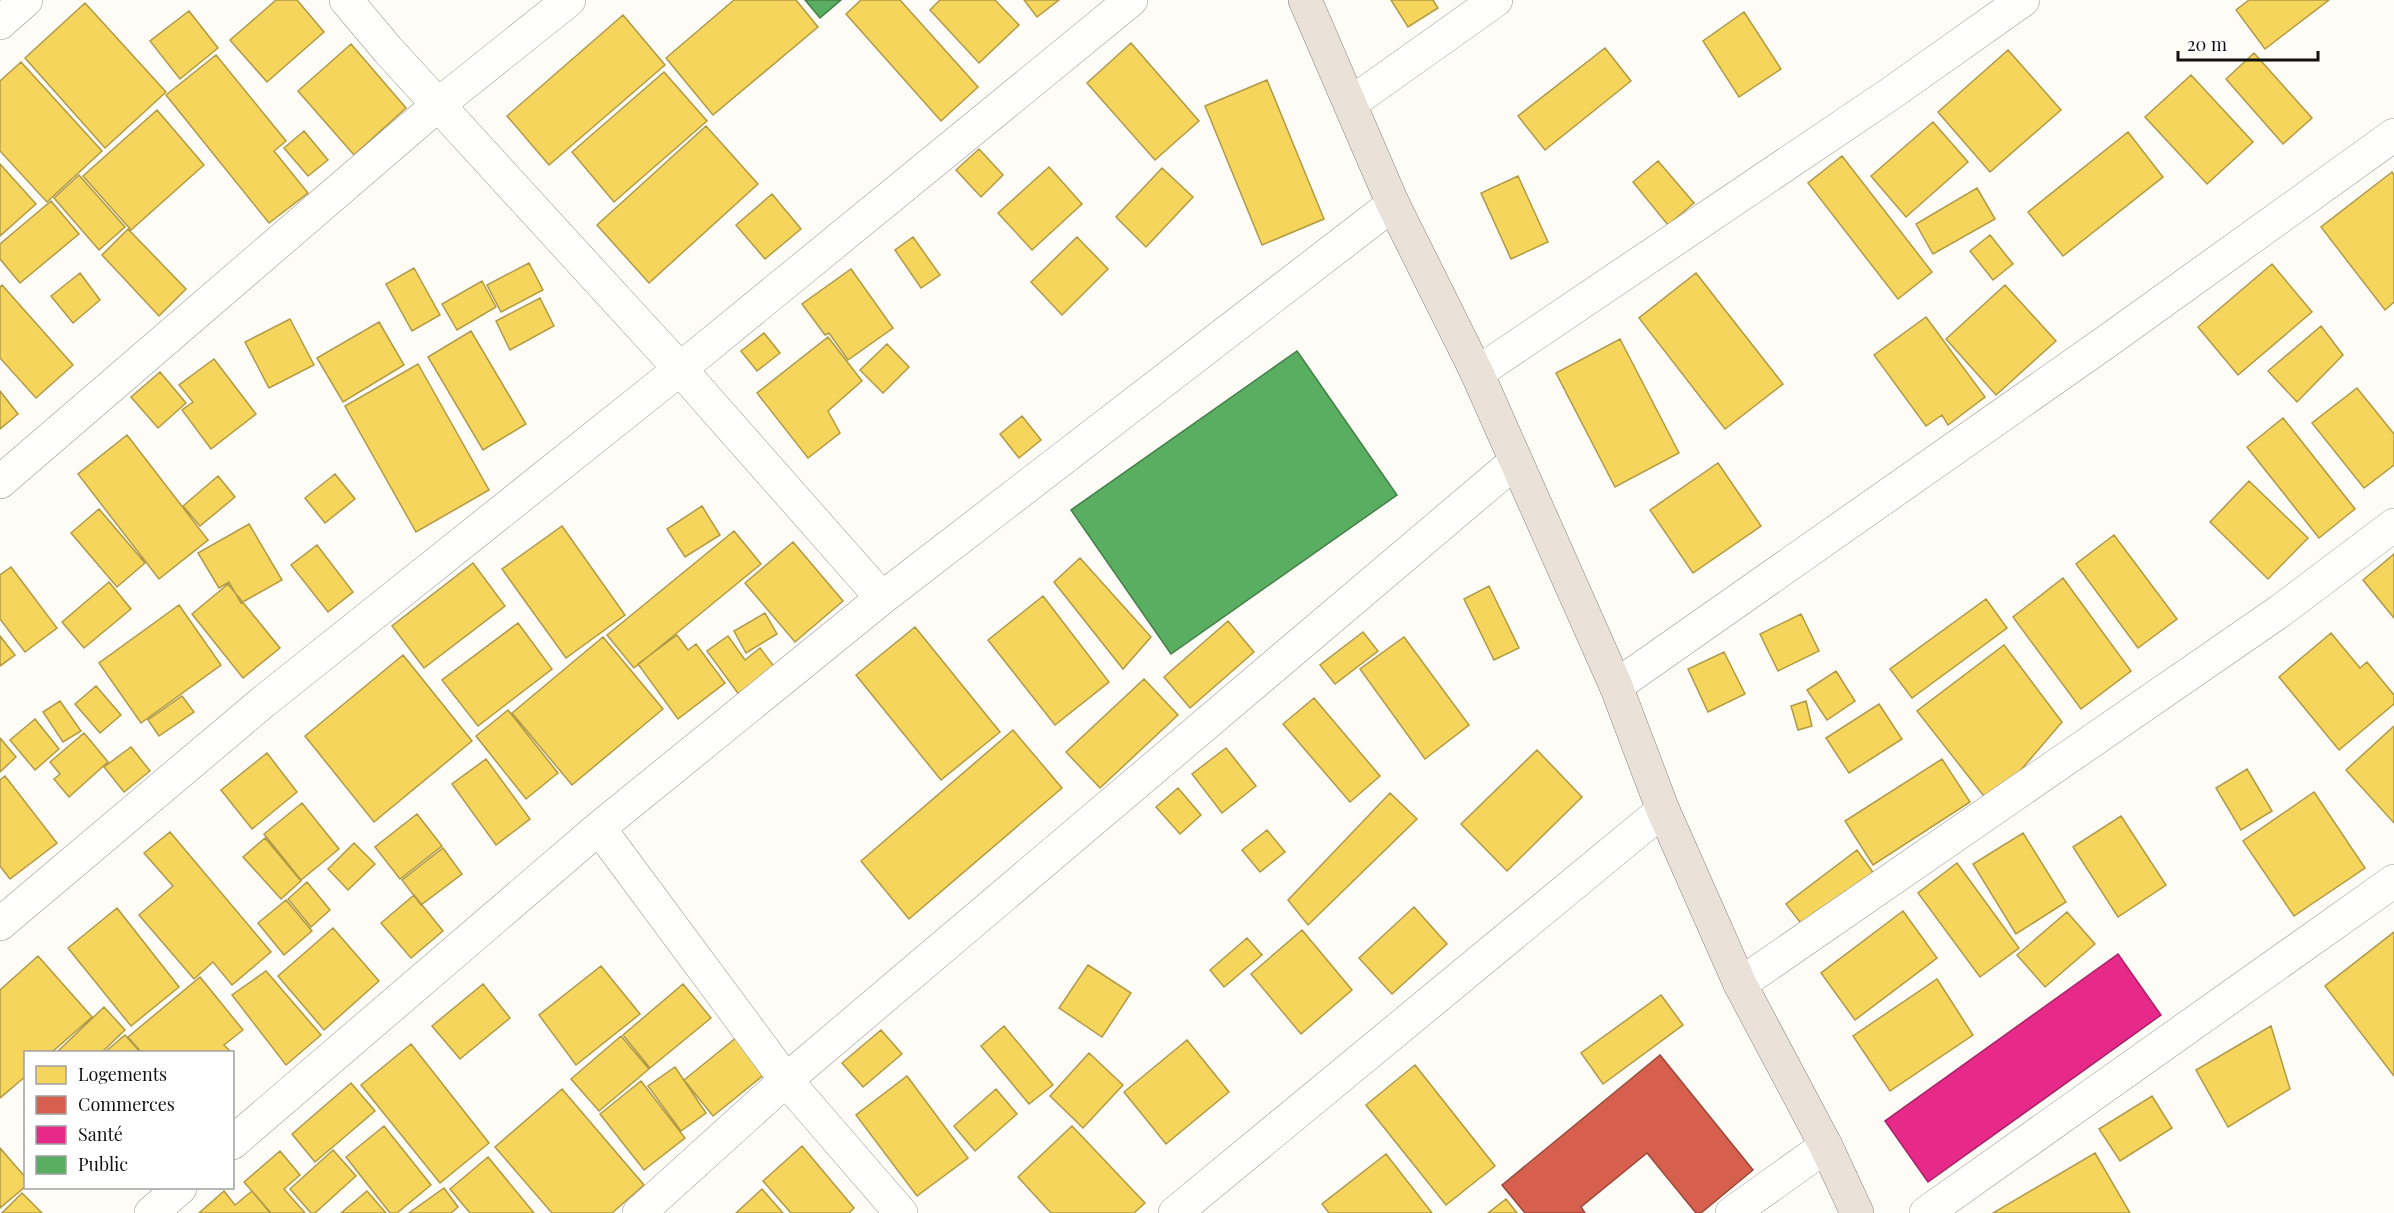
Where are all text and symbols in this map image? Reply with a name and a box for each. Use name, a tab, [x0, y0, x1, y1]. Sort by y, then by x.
scale bar	[2178, 24, 2318, 62]
text: 20 m	[2187, 32, 2227, 56]
legend	[24, 1051, 234, 1189]
text: Logements	[78, 1062, 167, 1086]
text: Commerces	[78, 1092, 175, 1116]
text: Santé	[78, 1122, 123, 1146]
text: Public	[78, 1152, 128, 1176]

